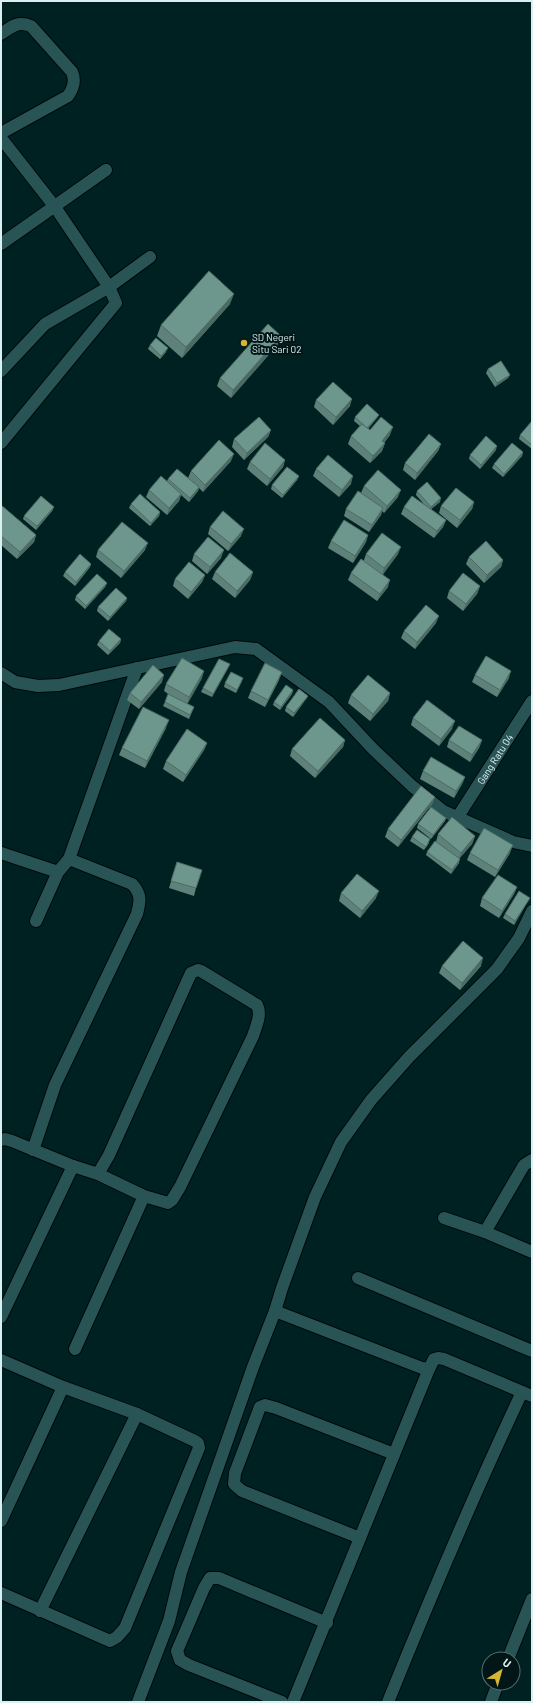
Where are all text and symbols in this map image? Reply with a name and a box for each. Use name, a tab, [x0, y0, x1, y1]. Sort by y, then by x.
place label: SD Negeri Situ Sari 02	[252, 331, 302, 355]
marker: SD Negeri Situ Sari 02	[239, 338, 249, 348]
street label: Gang Ratu 04	[474, 732, 515, 786]
north arrow	[481, 1651, 521, 1691]
text: U	[501, 1655, 514, 1670]

